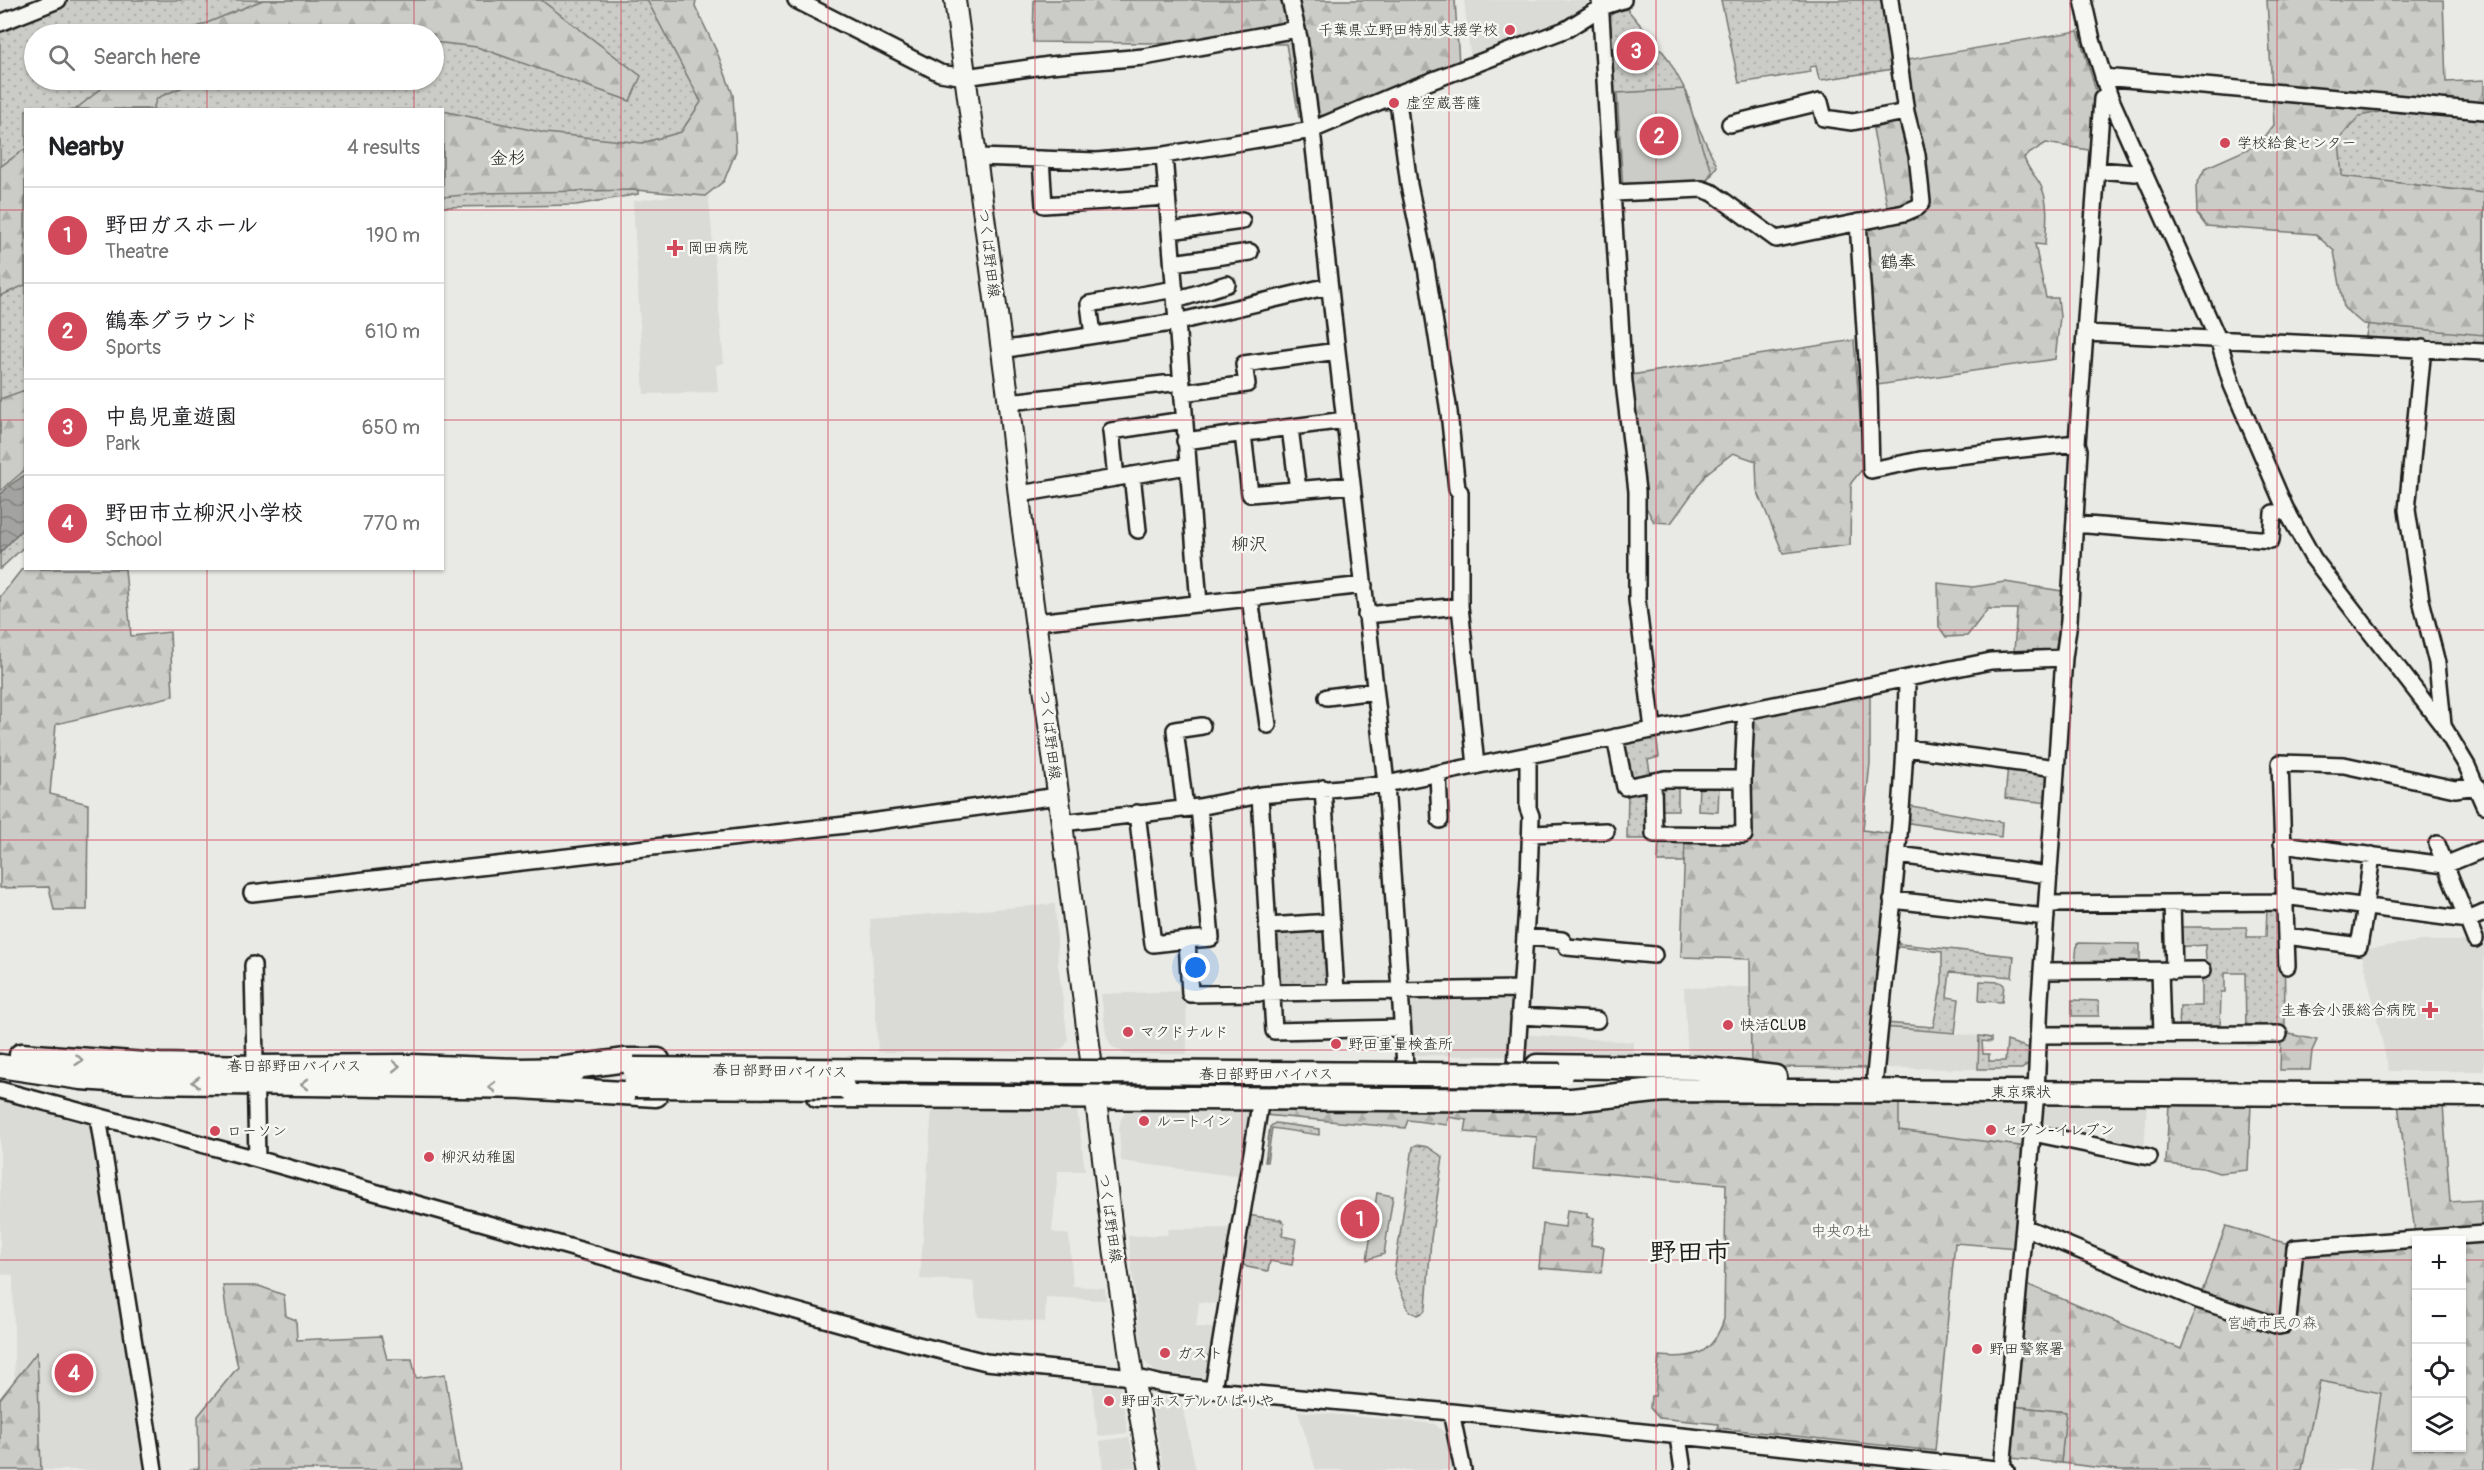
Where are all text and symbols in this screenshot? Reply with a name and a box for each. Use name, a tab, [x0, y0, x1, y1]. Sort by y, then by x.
place label: 千葉県立野田特別支援学校	[1318, 21, 1498, 40]
marker: 千葉県立野田特別支援学校	[1503, 23, 1517, 37]
search box	[24, 24, 444, 90]
pin: 3	[1616, 28, 1656, 74]
icon: search	[45, 41, 78, 74]
text: Search here	[93, 43, 200, 71]
place label: 虚空蔵菩薩	[1406, 94, 1481, 113]
marker: 虚空蔵菩薩	[1387, 96, 1401, 110]
pin: 2	[1640, 114, 1678, 158]
text: Nearby	[48, 131, 124, 163]
place label: 学校給食センター	[2237, 134, 2356, 153]
text: 4 results	[347, 135, 420, 160]
marker: 学校給食センター	[2218, 136, 2232, 150]
district label: 金杉	[490, 147, 526, 170]
street label: つくば野田線	[974, 207, 1003, 299]
text: 野田ガスホール	[105, 211, 259, 239]
text: 1	[64, 223, 71, 248]
text: 190 m	[366, 223, 420, 248]
text: Theatre	[105, 239, 169, 264]
marker: 岡田病院	[666, 239, 684, 257]
place label: 岡田病院	[688, 239, 748, 258]
district label: 鶴奉	[1880, 251, 1916, 274]
text: 鶴奉グラウンド	[105, 307, 259, 335]
text: 2	[62, 319, 73, 344]
text: 610 m	[365, 319, 420, 344]
text: Sports	[105, 335, 161, 360]
text: 中島児童遊園	[105, 403, 237, 431]
text: 3	[62, 415, 73, 440]
text: 650 m	[362, 415, 420, 440]
text: Park	[105, 431, 140, 456]
text: 野田市立柳沢小学校	[105, 499, 303, 527]
text: 4	[62, 511, 73, 536]
text: 770 m	[363, 511, 420, 536]
text: School	[105, 527, 162, 552]
district label: 柳沢	[1231, 533, 1267, 556]
street label: つくば野田線	[1035, 689, 1064, 781]
your location	[1181, 953, 1210, 982]
place label: 圭春会小張総合病院	[2281, 1001, 2416, 1020]
marker: 圭春会小張総合病院	[2421, 1001, 2439, 1019]
place label: 快活CLUB	[1740, 1016, 1806, 1035]
marker: 快活CLUB	[1721, 1018, 1735, 1032]
place label: マクドナルド	[1140, 1023, 1229, 1042]
marker: マクドナルド	[1121, 1025, 1135, 1039]
place label: 野田重量検査所	[1348, 1035, 1453, 1054]
marker: 野田重量検査所	[1329, 1037, 1343, 1051]
one-way arrow	[75, 1053, 84, 1066]
street label: 春日部野田バイパス	[227, 1057, 361, 1076]
one-way arrow	[392, 1060, 401, 1072]
street label: 春日部野田バイパス	[712, 1061, 847, 1082]
street label: 春日部野田バイパス	[1199, 1065, 1333, 1084]
one-way arrow	[191, 1076, 200, 1089]
one-way arrow	[301, 1078, 310, 1090]
one-way arrow	[487, 1080, 496, 1093]
street label: 東京環状	[1991, 1083, 2051, 1102]
place label: ルートイン	[1156, 1112, 1232, 1131]
marker: ルートイン	[1137, 1114, 1151, 1128]
place label: セブン-イレブン	[2003, 1121, 2114, 1140]
place label: ローソン	[227, 1122, 287, 1141]
marker: セブン-イレブン	[1984, 1123, 1998, 1137]
marker: ローソン	[208, 1124, 222, 1138]
place label: 柳沢幼稚園	[441, 1148, 516, 1167]
marker: 柳沢幼稚園	[422, 1150, 436, 1164]
street label: つくば野田線	[1094, 1172, 1125, 1264]
pin: 1	[1340, 1196, 1380, 1242]
park label: 中央の杜	[1811, 1222, 1871, 1241]
district label: 野田市	[1650, 1236, 1731, 1269]
map controls	[2412, 1236, 2466, 1452]
button: +	[2412, 1236, 2466, 1290]
button: −	[2412, 1290, 2466, 1344]
park label: 宮崎市民の森	[2227, 1314, 2317, 1333]
place label: 野田警察署	[1989, 1340, 2064, 1359]
marker: 野田警察署	[1970, 1342, 1984, 1356]
place label: ガスト	[1177, 1344, 1224, 1363]
button: locate	[2412, 1344, 2466, 1398]
marker: ガスト	[1158, 1346, 1172, 1360]
pin: 4	[54, 1350, 94, 1396]
place label: 野田ホステル ひばりや	[1121, 1392, 1275, 1411]
marker: 野田ホステル ひばりや	[1102, 1394, 1116, 1408]
button: layers	[2412, 1398, 2466, 1452]

